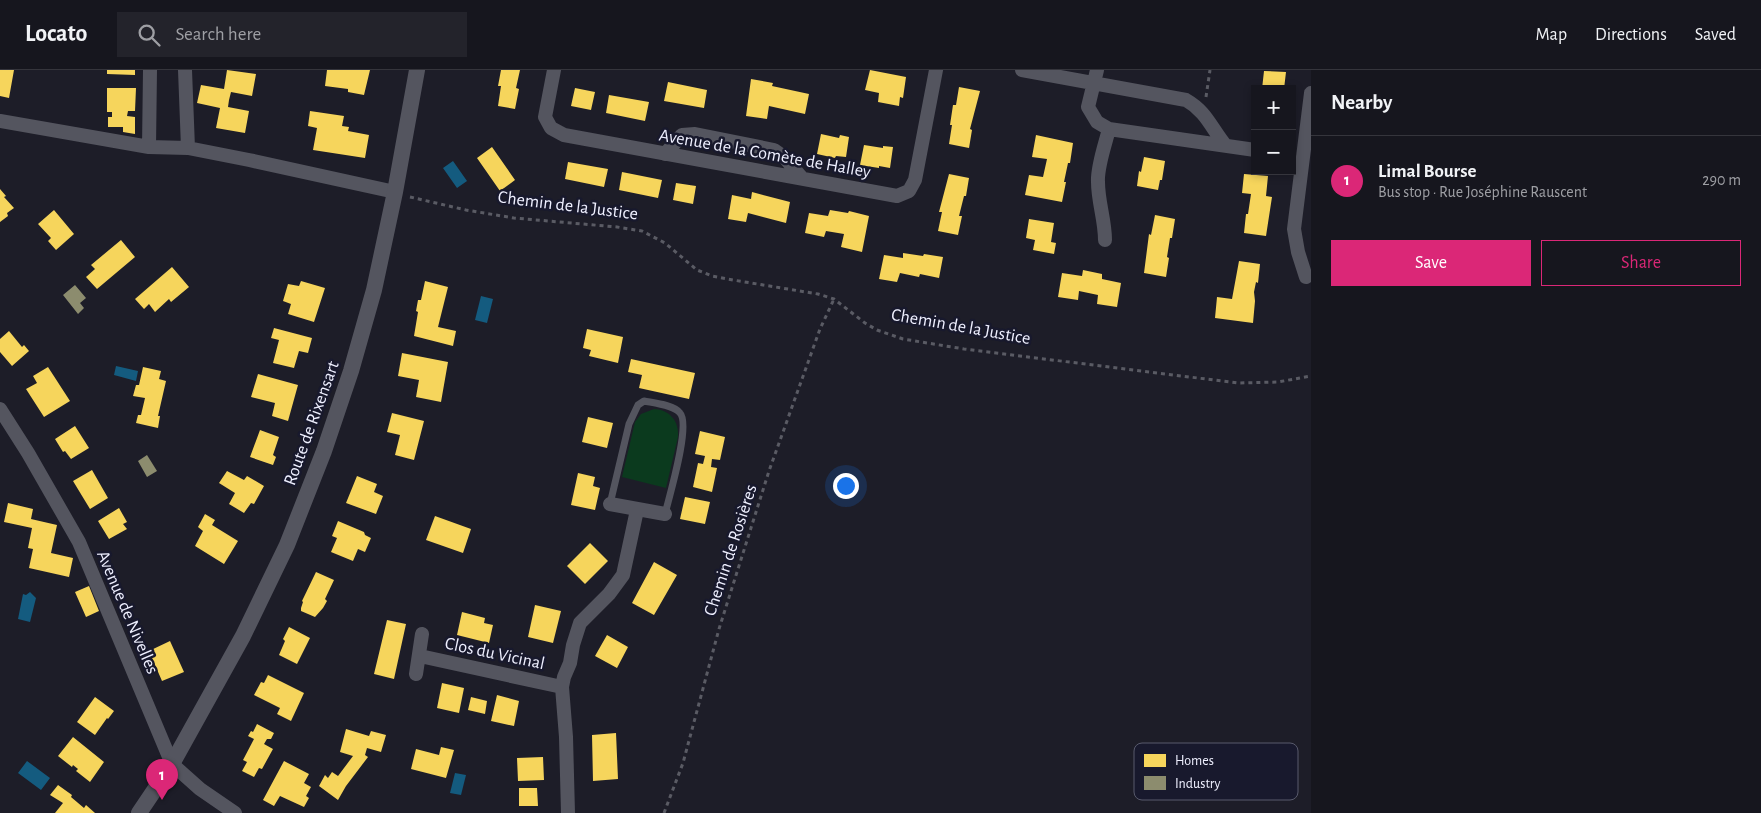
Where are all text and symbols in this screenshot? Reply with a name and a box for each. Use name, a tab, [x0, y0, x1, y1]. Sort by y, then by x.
search box	[117, 12, 467, 57]
icon: search	[135, 21, 163, 49]
text: Locato	[25, 22, 87, 46]
text: Search here	[175, 25, 261, 44]
text: Map	[1536, 26, 1567, 44]
text: Directions	[1595, 26, 1667, 44]
text: Saved	[1695, 26, 1736, 44]
map controls	[1251, 85, 1296, 175]
button: +	[1251, 85, 1296, 130]
text: Nearby	[1331, 92, 1392, 113]
street label: Avenue de la Comète de Halley	[658, 126, 872, 182]
button: −	[1251, 130, 1296, 175]
text: Limal Bourse	[1378, 162, 1476, 181]
text: 1	[1344, 172, 1350, 188]
text: 290 m	[1702, 172, 1741, 188]
text: Bus stop · Rue Joséphine Rauscent	[1378, 184, 1587, 200]
street label: Chemin de la Justice	[497, 188, 639, 224]
button: Save	[1331, 240, 1531, 286]
button: Share	[1541, 240, 1741, 286]
street label: Chemin de la Justice	[890, 306, 1032, 348]
street label: Route de Rixensart	[281, 359, 343, 488]
your location	[833, 473, 859, 499]
street label: Chemin de Rosières	[701, 482, 761, 618]
street label: Avenue de Nivelles	[93, 548, 161, 677]
street label: Clos du Vicinal	[443, 635, 546, 673]
legend	[1134, 743, 1298, 800]
text: Homes	[1175, 754, 1214, 768]
pin: 1	[146, 759, 178, 800]
text: Industry	[1175, 777, 1221, 791]

